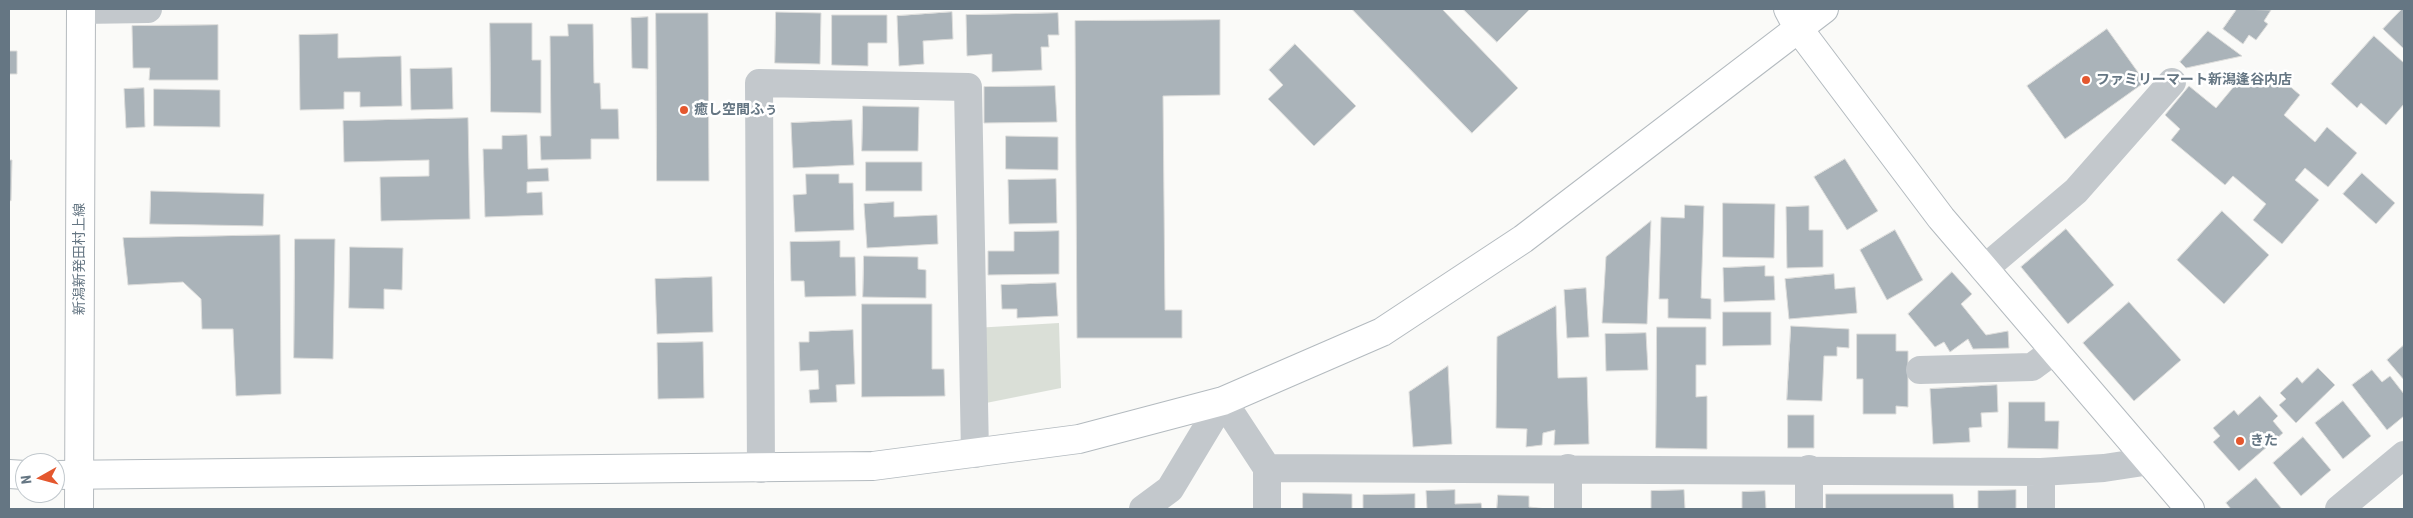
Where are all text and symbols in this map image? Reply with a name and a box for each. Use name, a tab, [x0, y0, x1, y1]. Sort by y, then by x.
place label: ファミリーマート新潟逢谷内店	[2096, 72, 2292, 88]
marker: ファミリーマート新潟逢谷内店	[2080, 74, 2092, 86]
place label: 癒し空間ふぅ	[694, 102, 778, 118]
marker: 癒し空間ふぅ	[678, 104, 690, 116]
street label: 新潟新発田村上線	[72, 203, 88, 315]
place label: きた	[2250, 433, 2278, 449]
marker: きた	[2234, 435, 2246, 447]
north arrow	[15, 453, 65, 503]
text: N	[18, 474, 35, 485]

